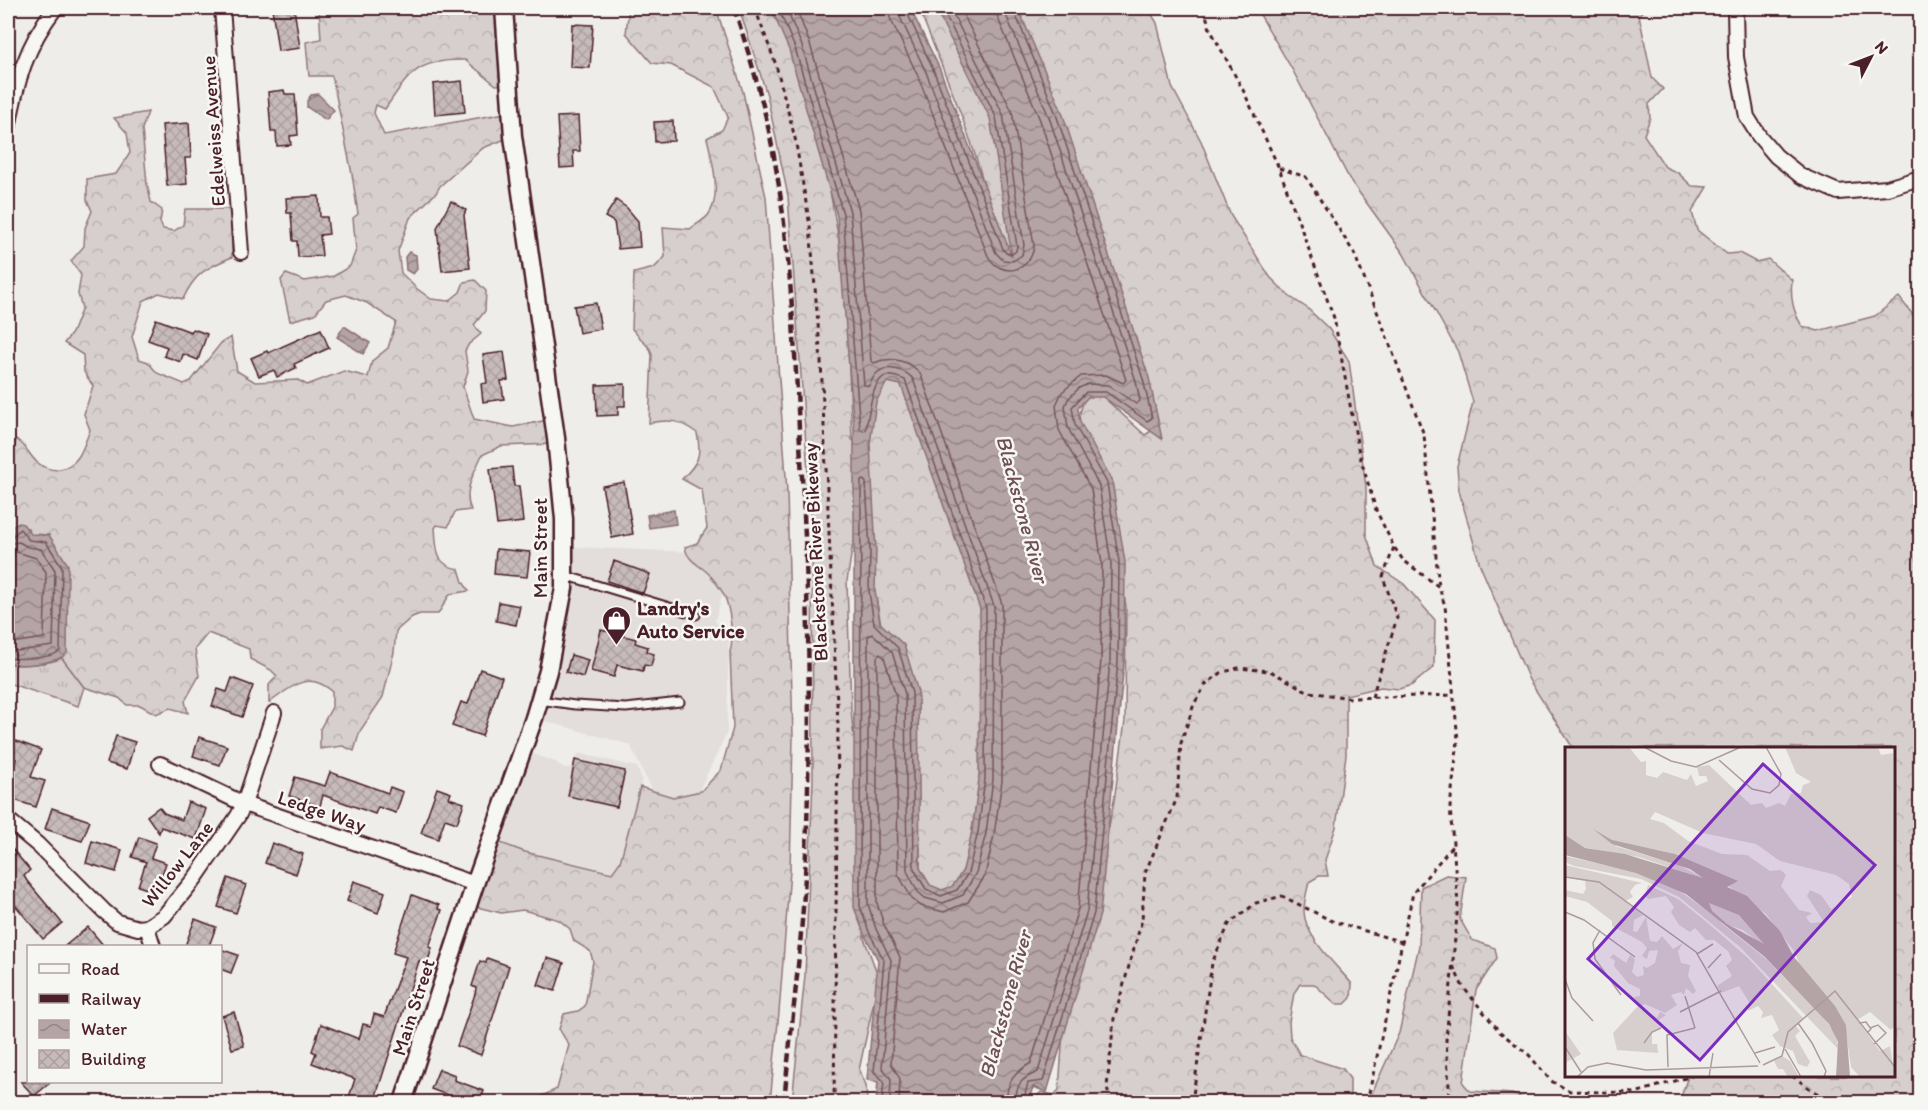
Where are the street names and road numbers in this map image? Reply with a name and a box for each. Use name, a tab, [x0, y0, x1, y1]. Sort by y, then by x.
street label: Edelweiss Avenue	[196, 55, 230, 207]
street label: Blackstone River Bikeway	[797, 441, 833, 662]
street label: Main Street	[528, 498, 552, 598]
street label: Ledge Way	[275, 785, 370, 837]
street label: Willow Lane	[136, 816, 218, 912]
street label: Main Street	[386, 956, 440, 1058]

